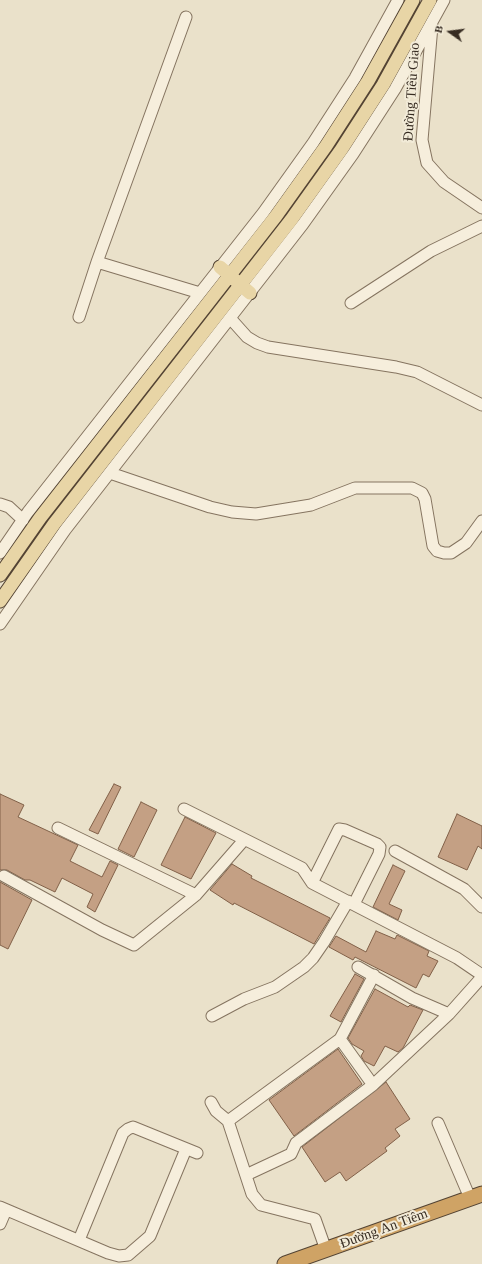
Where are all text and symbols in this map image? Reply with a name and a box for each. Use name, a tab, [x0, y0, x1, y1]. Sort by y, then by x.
north arrow	[430, 12, 470, 52]
text: B	[432, 24, 445, 34]
street label: Đường Tiêu Giao	[400, 42, 424, 142]
street label: Đường An Tiêm	[338, 1205, 430, 1253]

